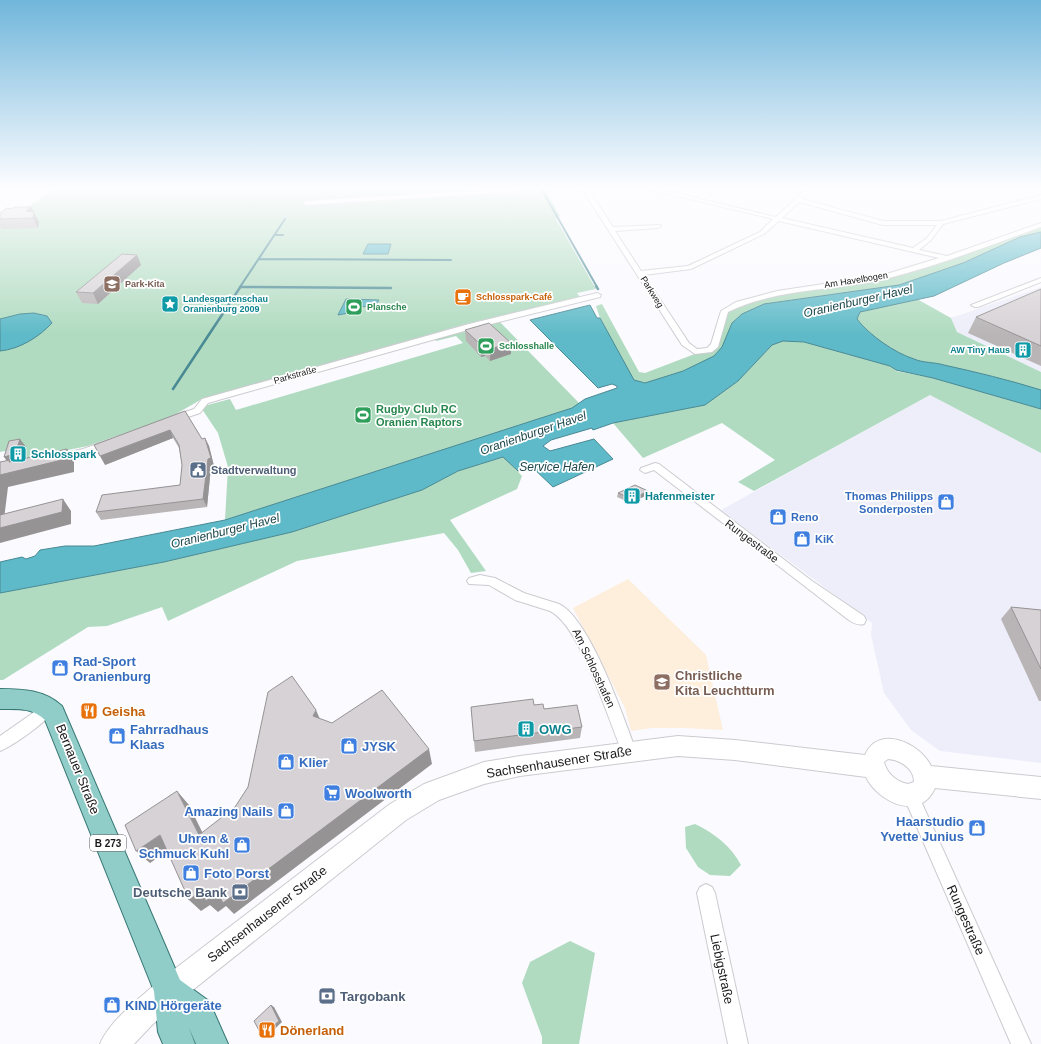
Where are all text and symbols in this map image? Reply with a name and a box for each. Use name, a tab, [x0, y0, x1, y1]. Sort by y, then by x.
street label: Am Havelbogen	[824, 270, 888, 290]
school or university icon: Park-Kita	[102, 274, 122, 294]
street label: Parkweg	[638, 275, 666, 309]
place label: Park-Kita	[125, 279, 166, 289]
water label: Oranienburger Havel	[802, 282, 914, 320]
cafe icon: Schlosspark-Café	[453, 287, 473, 307]
place label: Schlosspark-Café	[476, 292, 552, 302]
place icon: Landesgartenschau Oranienburg 2009	[160, 294, 180, 314]
place label: Landesgartenschau Oranienburg 2009	[183, 294, 268, 314]
sports icon: Plansche	[344, 297, 364, 317]
place label: Plansche	[367, 302, 407, 312]
sports icon: Schlosshalle	[476, 336, 496, 356]
building icon: AW Tiny Haus	[1013, 340, 1033, 360]
place label: Schlosshalle	[499, 341, 554, 351]
place label: AW Tiny Haus	[950, 345, 1010, 355]
street label: Parkstraße	[272, 364, 318, 386]
place label: Rugby Club RC Oranien Raptors	[376, 403, 462, 428]
sports icon: Rugby Club RC Oranien Raptors	[353, 405, 373, 425]
water label: Oranienburger Havel	[478, 408, 588, 458]
building icon: Schlosspark	[8, 444, 28, 464]
place label: Schlosspark	[31, 448, 97, 460]
public building icon: Stadtverwaltung	[188, 460, 208, 480]
water label: Service Hafen	[519, 460, 595, 474]
place label: Stadtverwaltung	[211, 464, 297, 476]
building icon: Hafenmeister	[622, 486, 642, 506]
place label: Hafenmeister	[645, 490, 715, 502]
place label: Thomas Philipps Sonderposten	[845, 490, 933, 515]
shop icon: Thomas Philipps Sonderposten	[936, 492, 956, 512]
shop icon: Reno	[768, 507, 788, 527]
water label: Oranienburger Havel	[169, 511, 281, 551]
place label: Reno	[791, 511, 819, 523]
street label: Rungestraße	[723, 517, 781, 565]
shop icon: KiK	[792, 529, 812, 549]
place label: KiK	[815, 533, 834, 545]
street label: Am Schlosshafen	[570, 627, 618, 709]
place label: Rad-Sport Oranienburg	[73, 654, 151, 684]
shop icon: Rad-Sport Oranienburg	[50, 658, 70, 678]
place label: Christliche Kita Leuchtturm	[675, 668, 775, 698]
school or university icon: Christliche Kita Leuchtturm	[652, 672, 672, 692]
restaurant icon: Geisha	[79, 701, 99, 721]
place label: Geisha	[102, 704, 146, 719]
building icon: OWG	[516, 719, 536, 739]
street label: Bernauer Straße	[53, 722, 103, 816]
place label: Fahrradhaus Klaas	[130, 722, 209, 752]
place label: OWG	[539, 722, 572, 737]
shop icon: Fahrradhaus Klaas	[107, 726, 127, 746]
shop icon: JYSK	[339, 736, 359, 756]
place label: JYSK	[362, 739, 397, 754]
street label: Sachsenhausener Straße	[485, 743, 633, 781]
shop icon: Klier	[276, 752, 296, 772]
place label: Klier	[299, 755, 328, 770]
supermarket icon: Woolworth	[322, 783, 342, 803]
place label: Woolworth	[345, 786, 412, 801]
shop icon: Amazing Nails	[276, 801, 296, 821]
place label: Amazing Nails	[184, 804, 273, 819]
place label: Haarstudio Yvette Junius	[880, 814, 964, 844]
shop icon: Haarstudio Yvette Junius	[967, 818, 987, 838]
place label: Uhren & Schmuck Kuhl	[139, 831, 229, 861]
road number: B 273	[90, 835, 126, 851]
shop icon: Uhren & Schmuck Kuhl	[232, 835, 252, 855]
shop icon: Foto Porst	[181, 863, 201, 883]
street label: Sachsenhausener Straße	[204, 863, 330, 965]
place label: Foto Porst	[204, 866, 270, 881]
bank icon: Deutsche Bank	[230, 882, 250, 902]
street label: Rungestraße	[944, 883, 988, 957]
place label: Deutsche Bank	[133, 885, 228, 900]
street label: Liebigstraße	[707, 932, 737, 1006]
bank icon: Targobank	[317, 986, 337, 1006]
place label: Targobank	[340, 989, 406, 1004]
shop icon: KIND Hörgeräte	[102, 995, 122, 1015]
place label: KIND Hörgeräte	[125, 998, 222, 1013]
restaurant icon: Dönerland	[257, 1020, 277, 1040]
place label: Dönerland	[280, 1023, 344, 1038]

